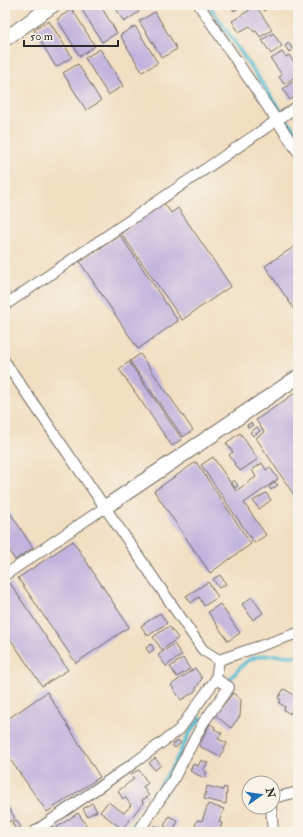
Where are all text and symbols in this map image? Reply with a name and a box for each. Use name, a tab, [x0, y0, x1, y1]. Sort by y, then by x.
scale bar	[24, 22, 118, 48]
text: 50 m	[30, 29, 54, 44]
north arrow	[241, 775, 281, 815]
text: N	[263, 786, 278, 800]

